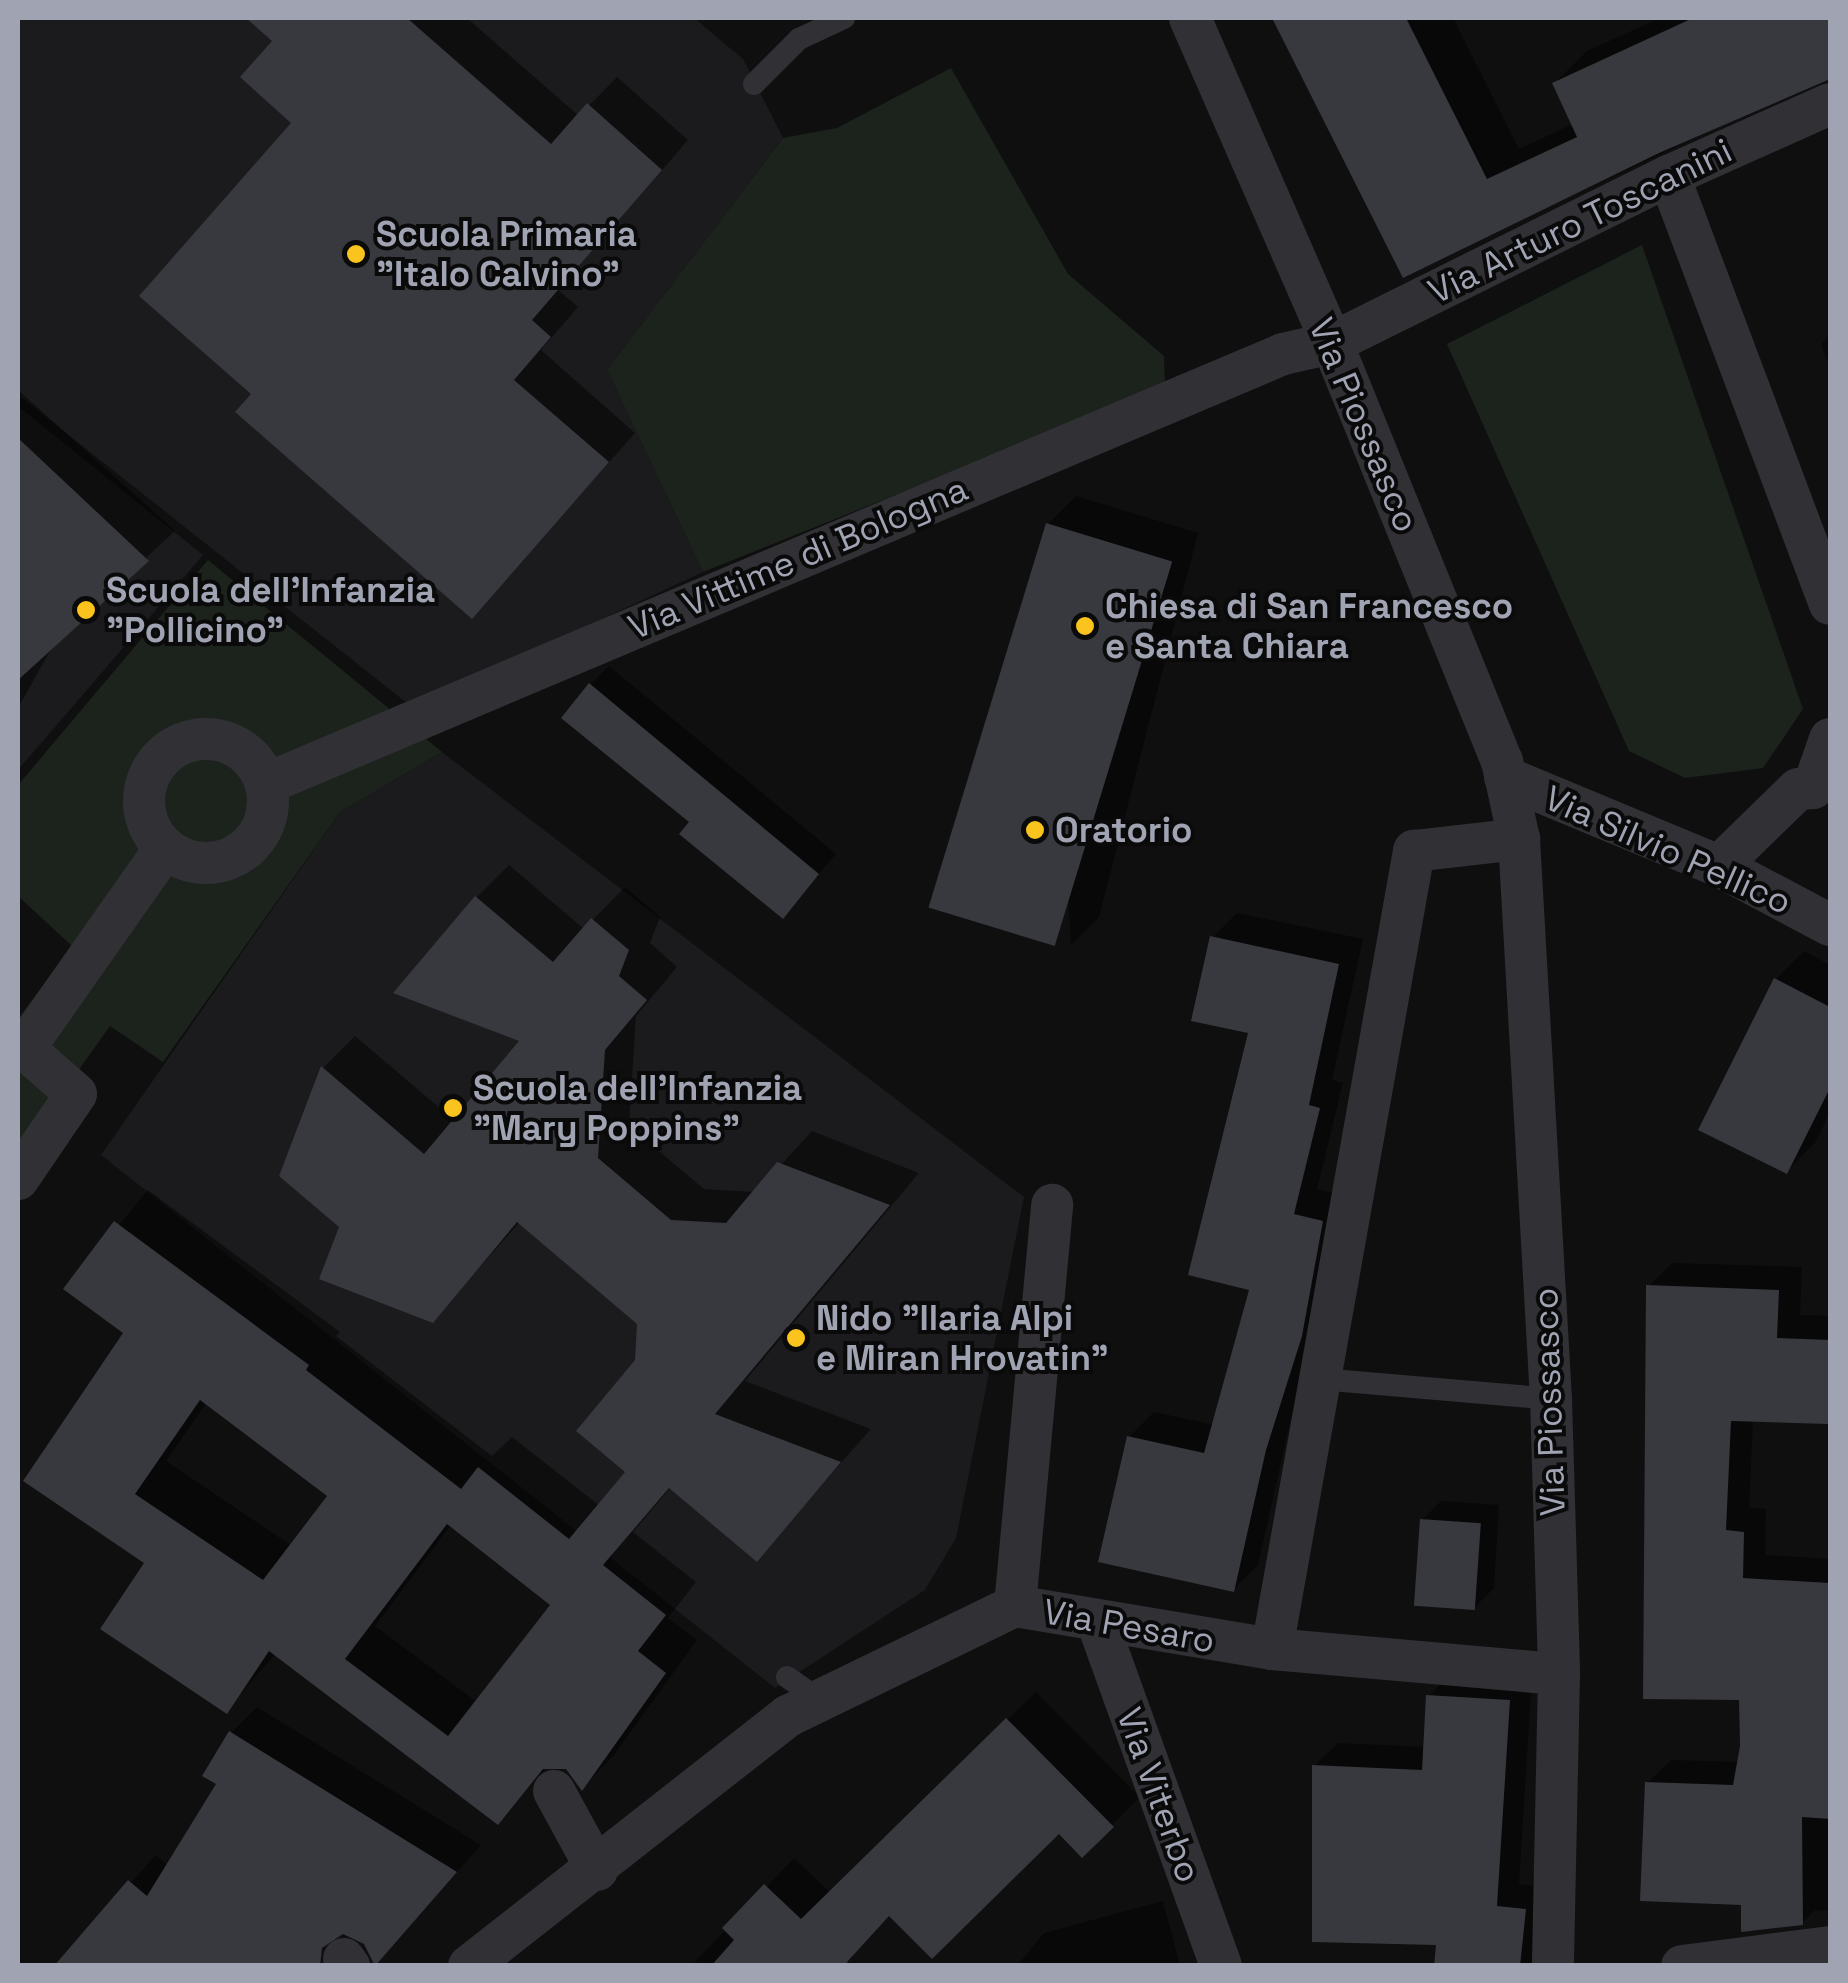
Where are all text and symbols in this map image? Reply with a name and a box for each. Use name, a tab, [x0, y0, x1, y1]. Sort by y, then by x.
street label: Via Arturo Toscanini	[1421, 129, 1739, 313]
place label: Scuola Primaria "Italo Calvino"	[376, 213, 637, 295]
marker: Scuola Primaria "Italo Calvino"	[345, 243, 367, 265]
street label: Via Piossasco	[1300, 312, 1428, 538]
street label: Via Vittime di Bologna	[622, 467, 974, 649]
place label: Scuola dell'Infanzia "Pollicino"	[106, 569, 435, 651]
place label: Chiesa di San Francesco e Santa Chiara	[1105, 585, 1513, 667]
marker: Scuola dell'Infanzia "Pollicino"	[75, 599, 97, 621]
marker: Chiesa di San Francesco e Santa Chiara	[1074, 615, 1096, 637]
street label: Via Silvio Pellico	[1538, 777, 1798, 923]
place label: Oratorio	[1055, 809, 1192, 851]
marker: Oratorio	[1024, 819, 1046, 841]
place label: Scuola dell'Infanzia "Mary Poppins"	[473, 1067, 802, 1149]
marker: Scuola dell'Infanzia "Mary Poppins"	[442, 1097, 464, 1119]
street label: Via Piossasco	[1524, 1287, 1574, 1517]
place label: Nido "Ilaria Alpi e Miran Hrovatin"	[816, 1297, 1108, 1379]
marker: Nido "Ilaria Alpi e Miran Hrovatin"	[785, 1327, 807, 1349]
street label: Via Pesaro	[1040, 1590, 1218, 1662]
street label: Via Viterbo	[1108, 1702, 1210, 1888]

